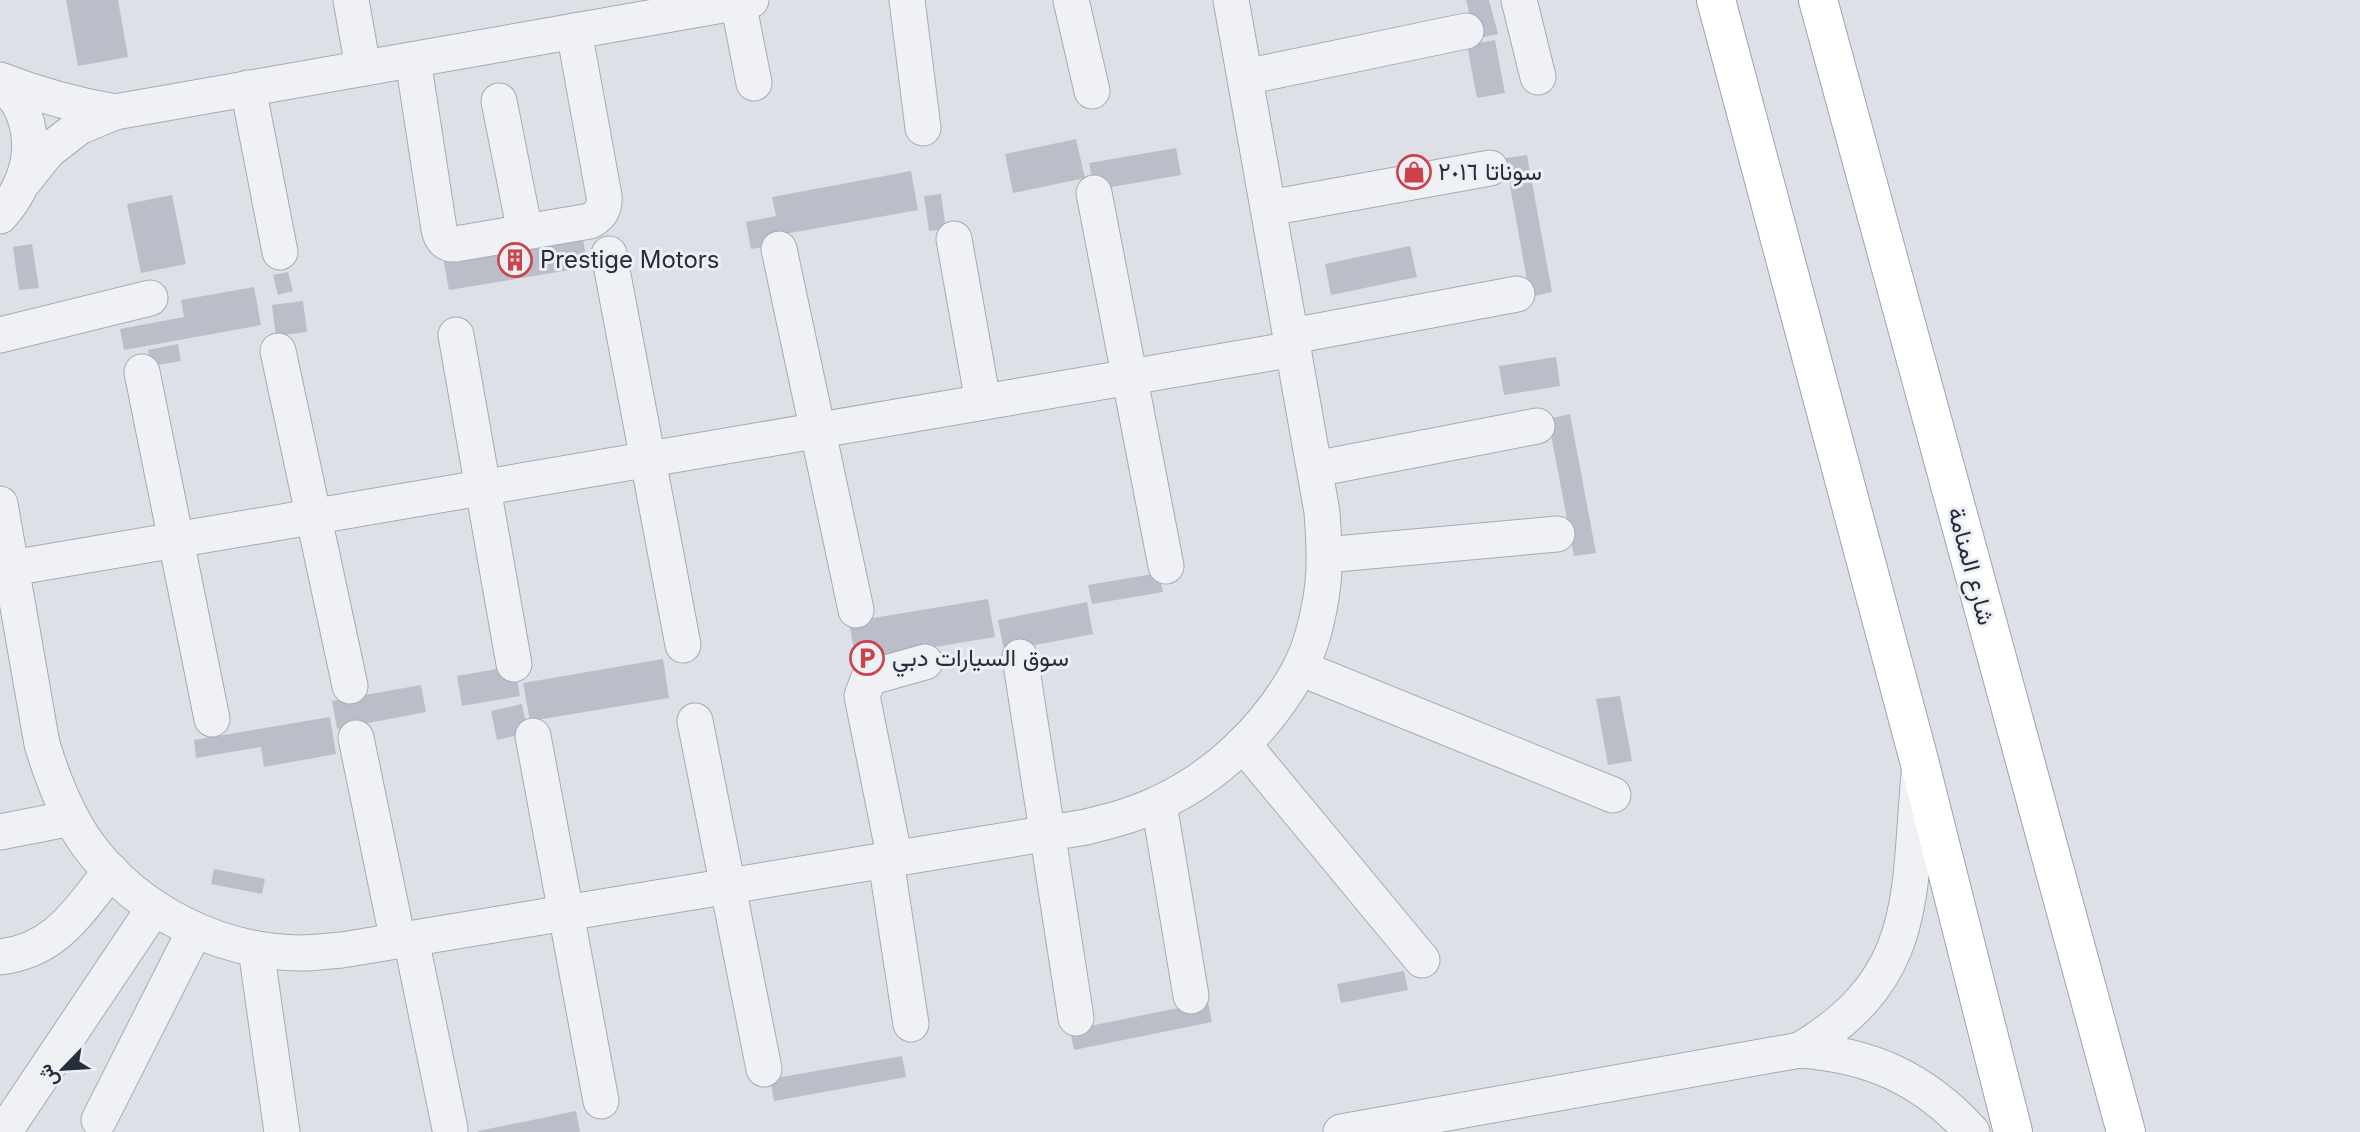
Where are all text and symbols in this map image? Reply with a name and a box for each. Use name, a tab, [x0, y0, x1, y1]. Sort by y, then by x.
shop icon: سوناتا ٢٠١٦	[1395, 153, 1433, 191]
place label: سوناتا ٢٠١٦	[1438, 157, 1542, 187]
building icon: Prestige Motors	[496, 241, 534, 279]
place label: Prestige Motors	[540, 245, 720, 274]
street label: شارع المنامة	[1940, 504, 2001, 629]
parking icon: سوق السيارات دبي	[848, 639, 886, 677]
place label: سوق السيارات دبي	[892, 643, 1069, 677]
north arrow	[28, 1034, 98, 1104]
text: ش	[33, 1061, 63, 1091]

